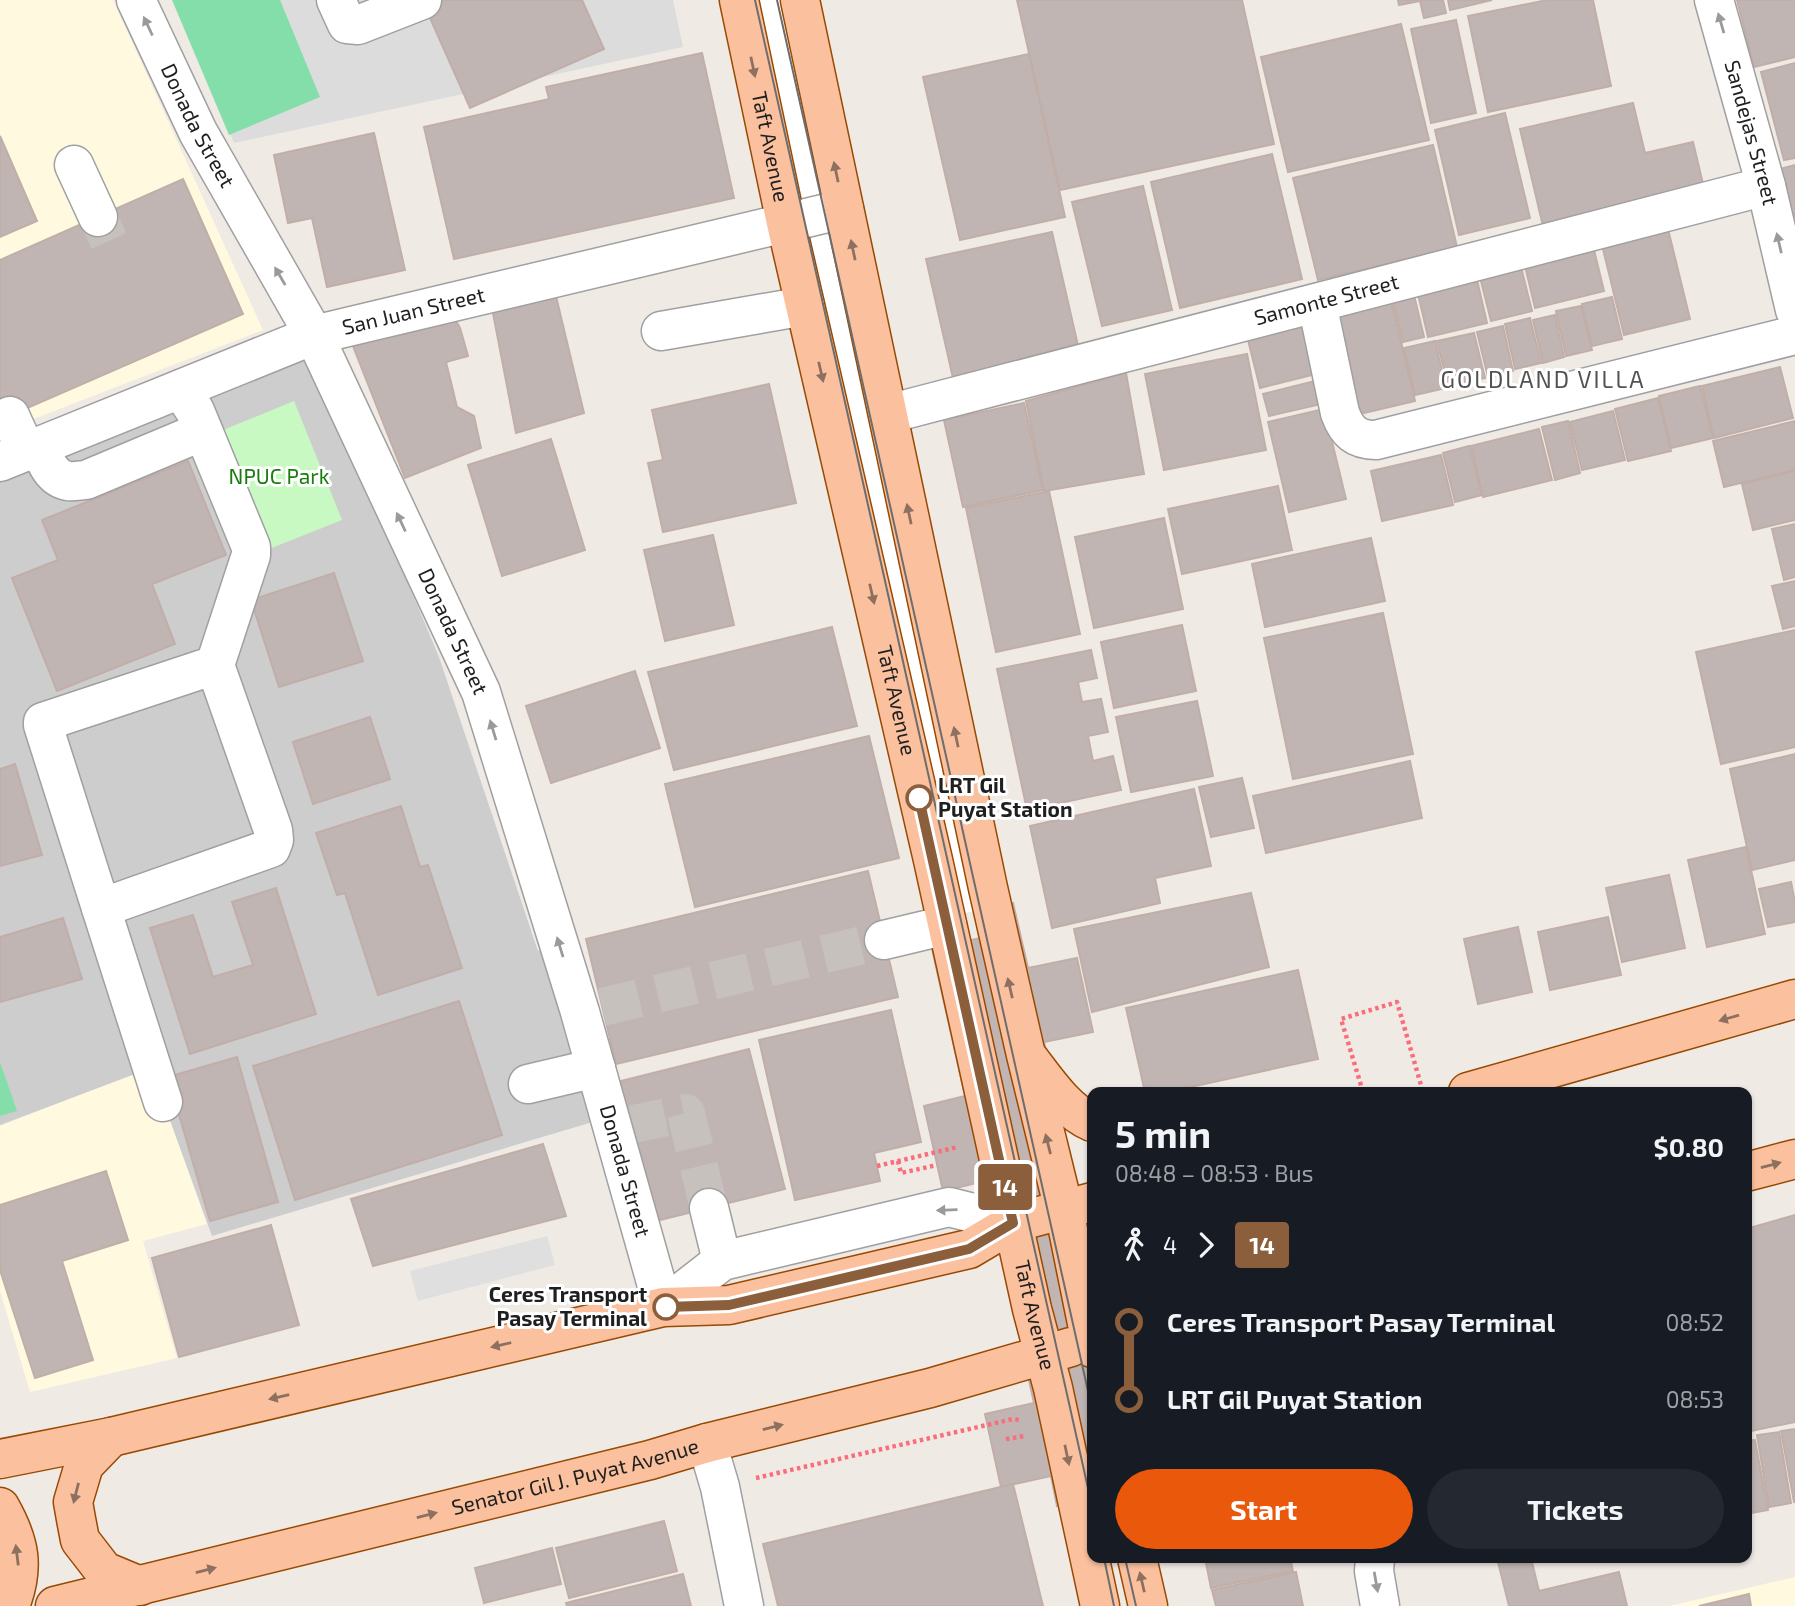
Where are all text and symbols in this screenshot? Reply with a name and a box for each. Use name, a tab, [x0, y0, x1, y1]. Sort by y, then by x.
one-way arrow	[1715, 13, 1725, 34]
one-way arrow	[142, 16, 154, 36]
one-way arrow	[747, 56, 758, 78]
street label: Sandejas Street	[1720, 57, 1784, 208]
street label: Donada Street	[157, 59, 241, 192]
street label: Taft Avenue	[748, 89, 795, 204]
one-way arrow	[830, 161, 841, 183]
one-way arrow	[1773, 232, 1784, 254]
one-way arrow	[847, 239, 858, 261]
one-way arrow	[274, 266, 286, 285]
street label: Samonte Street	[1251, 268, 1401, 329]
street label: San Juan Street	[339, 281, 487, 339]
one-way arrow	[816, 361, 827, 383]
district label: GOLDLAND VILLA	[1440, 365, 1646, 393]
park label: NPUC Park	[229, 463, 330, 488]
one-way arrow	[903, 503, 914, 525]
one-way arrow	[396, 512, 407, 532]
street label: Donada Street	[414, 564, 494, 698]
one-way arrow	[867, 583, 878, 605]
street label: Taft Avenue	[873, 643, 922, 758]
one-way arrow	[487, 719, 497, 740]
one-way arrow	[950, 726, 961, 748]
place label: LRT Gil Puyat Station	[938, 772, 1073, 822]
marker: LRT Gil Puyat Station	[906, 785, 932, 811]
one-way arrow	[555, 936, 565, 957]
one-way arrow	[1005, 977, 1016, 999]
one-way arrow	[1719, 1013, 1740, 1023]
street label: Donada Street	[596, 1102, 657, 1240]
text: 5 min	[1115, 1110, 1211, 1156]
text: $0.80	[1654, 1131, 1724, 1162]
one-way arrow	[1042, 1133, 1053, 1155]
text: 08:48 – 08:53 · Bus	[1115, 1159, 1313, 1187]
one-way arrow	[1760, 1159, 1782, 1170]
line badge: 14	[974, 1164, 1036, 1210]
text: 14	[992, 1172, 1018, 1201]
one-way arrow	[936, 1204, 958, 1215]
icon: walk	[1115, 1226, 1153, 1264]
icon: forward	[1187, 1226, 1225, 1264]
text: 14	[1249, 1230, 1275, 1259]
text: 4	[1163, 1231, 1177, 1259]
street label: Taft Avenue	[1011, 1258, 1062, 1372]
place label: Ceres Transport Pasay Terminal	[489, 1281, 647, 1331]
marker: Ceres Transport Pasay Terminal	[653, 1294, 679, 1320]
text: Ceres Transport Pasay Terminal	[1167, 1306, 1555, 1337]
text: 08:52	[1665, 1308, 1724, 1336]
one-way arrow	[490, 1340, 512, 1351]
text: LRT Gil Puyat Station	[1167, 1383, 1422, 1414]
text: 08:53	[1666, 1385, 1724, 1413]
one-way arrow	[268, 1392, 290, 1403]
one-way arrow	[762, 1421, 784, 1432]
street label: Senator Gil J. Puyat Avenue	[449, 1432, 701, 1519]
one-way arrow	[1062, 1444, 1073, 1466]
button: Start	[1115, 1469, 1413, 1549]
button: Tickets	[1427, 1469, 1724, 1549]
one-way arrow	[70, 1482, 81, 1504]
one-way arrow	[416, 1509, 438, 1520]
one-way arrow	[12, 1544, 23, 1566]
one-way arrow	[195, 1564, 217, 1575]
one-way arrow	[1137, 1571, 1148, 1593]
one-way arrow	[1371, 1571, 1382, 1593]

